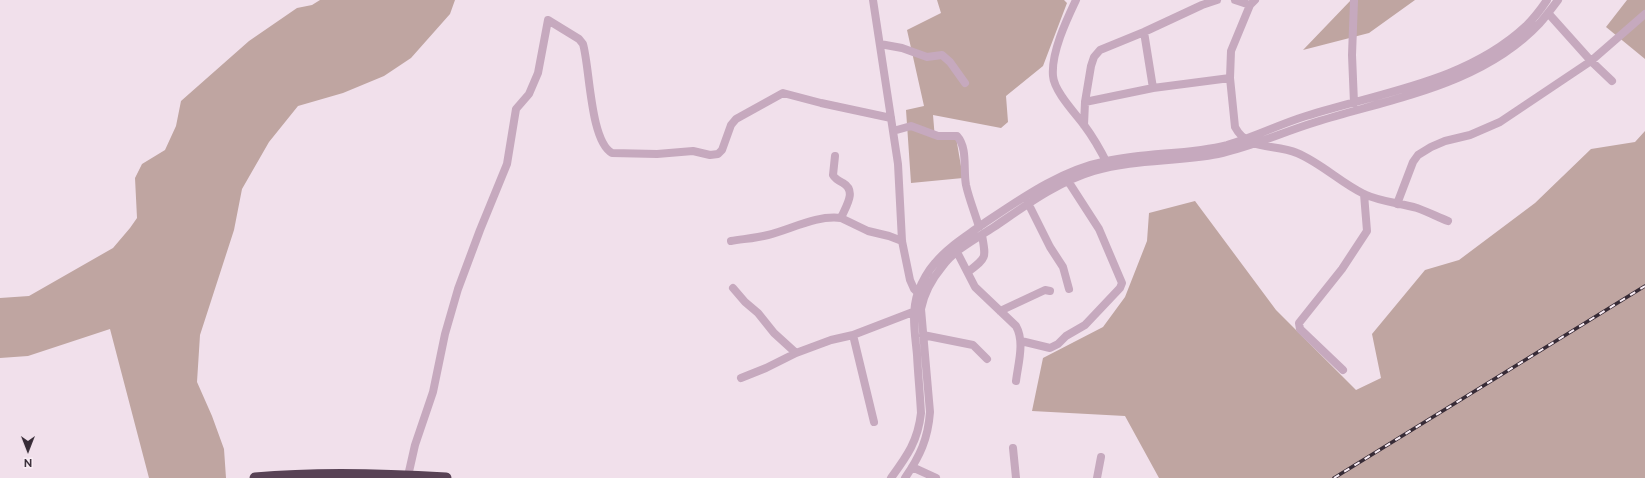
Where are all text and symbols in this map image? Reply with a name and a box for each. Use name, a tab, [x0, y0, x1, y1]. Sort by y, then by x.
north arrow	[8, 430, 48, 470]
text: N	[24, 456, 32, 469]

